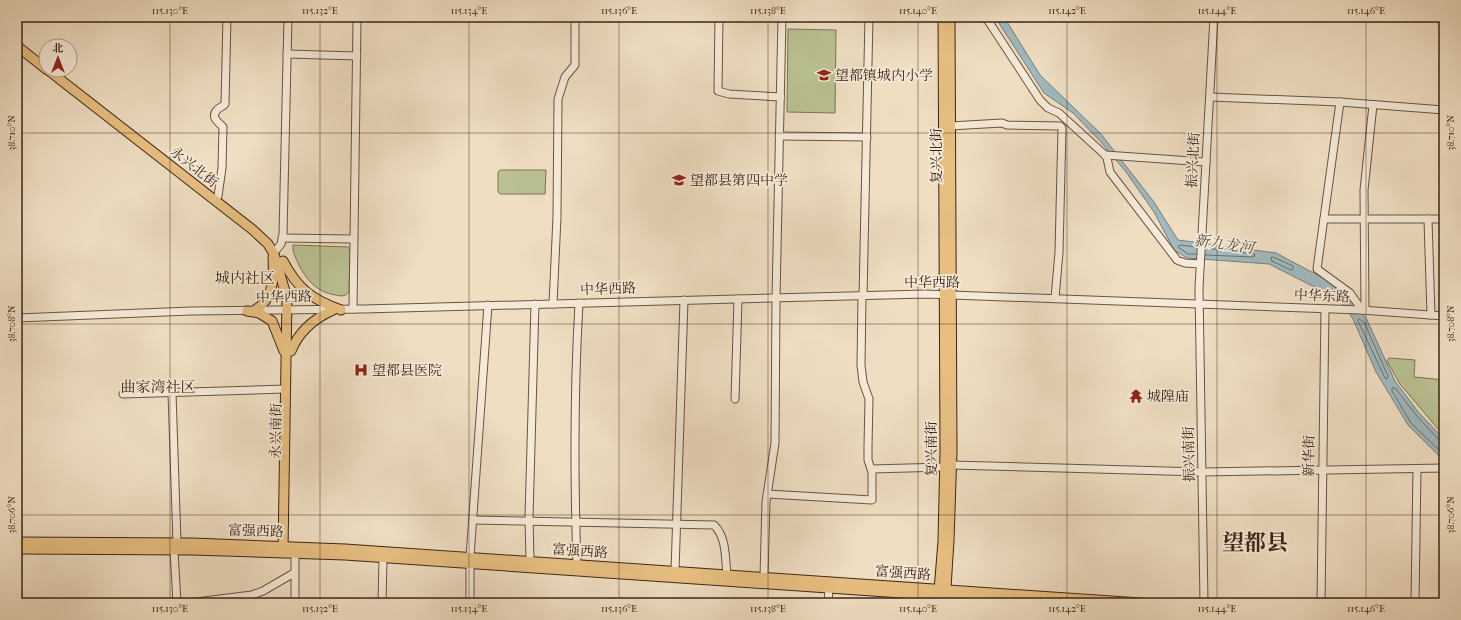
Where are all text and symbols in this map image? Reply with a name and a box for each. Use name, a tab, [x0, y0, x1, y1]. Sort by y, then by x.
text: 115.130°E	[152, 5, 188, 17]
text: 115.132°E	[302, 5, 338, 17]
text: 115.134°E	[451, 5, 487, 17]
text: 115.136°E	[601, 5, 637, 17]
text: 115.138°E	[750, 5, 786, 17]
text: 115.140°E	[899, 5, 937, 17]
text: 115.142°E	[1048, 5, 1086, 17]
text: 115.144°E	[1198, 5, 1236, 17]
text: 115.146°E	[1347, 5, 1385, 17]
north arrow	[38, 38, 78, 78]
text: 北	[53, 42, 64, 55]
school or university icon: 望都镇城内小学	[816, 67, 832, 83]
place label: 望都镇城内小学	[835, 67, 933, 84]
text: 38.710°N	[6, 115, 18, 151]
text: 38.710°N	[1445, 115, 1457, 151]
street label: 复兴北街	[928, 128, 945, 184]
street label: 振兴北街	[1183, 132, 1203, 188]
street label: 永兴北街	[167, 143, 221, 191]
school or university icon: 望都县第四中学	[671, 172, 687, 188]
place label: 望都县第四中学	[690, 172, 788, 189]
water label: 新九龙河	[1193, 231, 1258, 258]
district label: 城内社区	[215, 269, 275, 287]
street label: 中华西路	[904, 274, 960, 291]
street label: 中华西路	[580, 280, 636, 298]
street label: 中华东路	[1294, 287, 1350, 305]
street label: 中华西路	[256, 288, 312, 306]
text: 38.708°N	[6, 305, 18, 343]
text: 38.708°N	[1445, 305, 1457, 343]
hospital icon: 望都县医院	[353, 362, 369, 378]
place label: 望都县医院	[372, 362, 442, 379]
district label: 曲家湾社区	[120, 378, 196, 396]
temple icon: 城隍庙	[1128, 388, 1144, 404]
place label: 城隍庙	[1147, 388, 1189, 405]
street label: 永兴南街	[267, 403, 285, 459]
street label: 复兴南街	[923, 421, 940, 477]
street label: 振兴南街	[1180, 426, 1198, 482]
street label: 新华街	[1300, 435, 1318, 477]
text: 38.706°N	[6, 496, 18, 534]
text: 38.706°N	[1445, 496, 1457, 534]
street label: 富强西路	[228, 522, 284, 540]
district label: 望都县	[1222, 530, 1288, 556]
street label: 富强西路	[551, 541, 609, 561]
street label: 富强西路	[874, 563, 932, 583]
text: 115.130°E	[152, 603, 188, 615]
text: 115.132°E	[302, 603, 338, 615]
text: 115.134°E	[451, 603, 487, 615]
text: 115.136°E	[601, 603, 637, 615]
text: 115.138°E	[750, 603, 786, 615]
text: 115.140°E	[899, 603, 937, 615]
text: 115.142°E	[1048, 603, 1086, 615]
text: 115.144°E	[1198, 603, 1236, 615]
text: 115.146°E	[1347, 603, 1385, 615]

